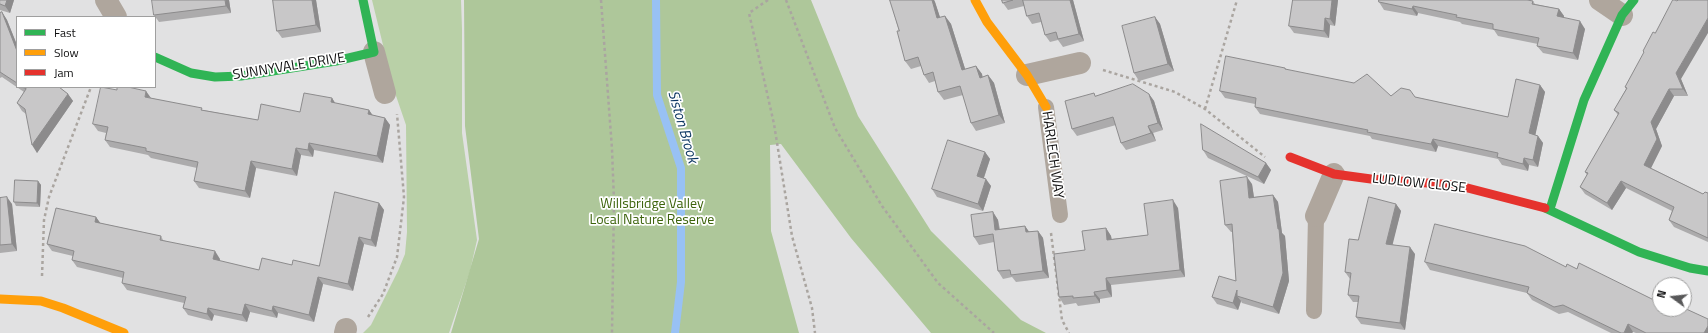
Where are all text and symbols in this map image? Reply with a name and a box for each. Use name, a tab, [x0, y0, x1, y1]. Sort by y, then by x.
legend	[16, 16, 156, 88]
text: Fast	[54, 23, 76, 42]
text: Slow	[54, 43, 79, 62]
street label: SUNNYVALE DRIVE	[232, 50, 346, 84]
text: Jam	[54, 63, 74, 82]
water label: Siston Brook	[663, 89, 701, 165]
street label: HARLECH WAY	[1038, 110, 1066, 200]
street label: LUDLOW CLOSE	[1371, 171, 1467, 197]
park label: Willsbridge Valley Local Nature Reserve	[590, 197, 714, 230]
north arrow	[1652, 277, 1692, 317]
text: N	[1653, 288, 1670, 300]

